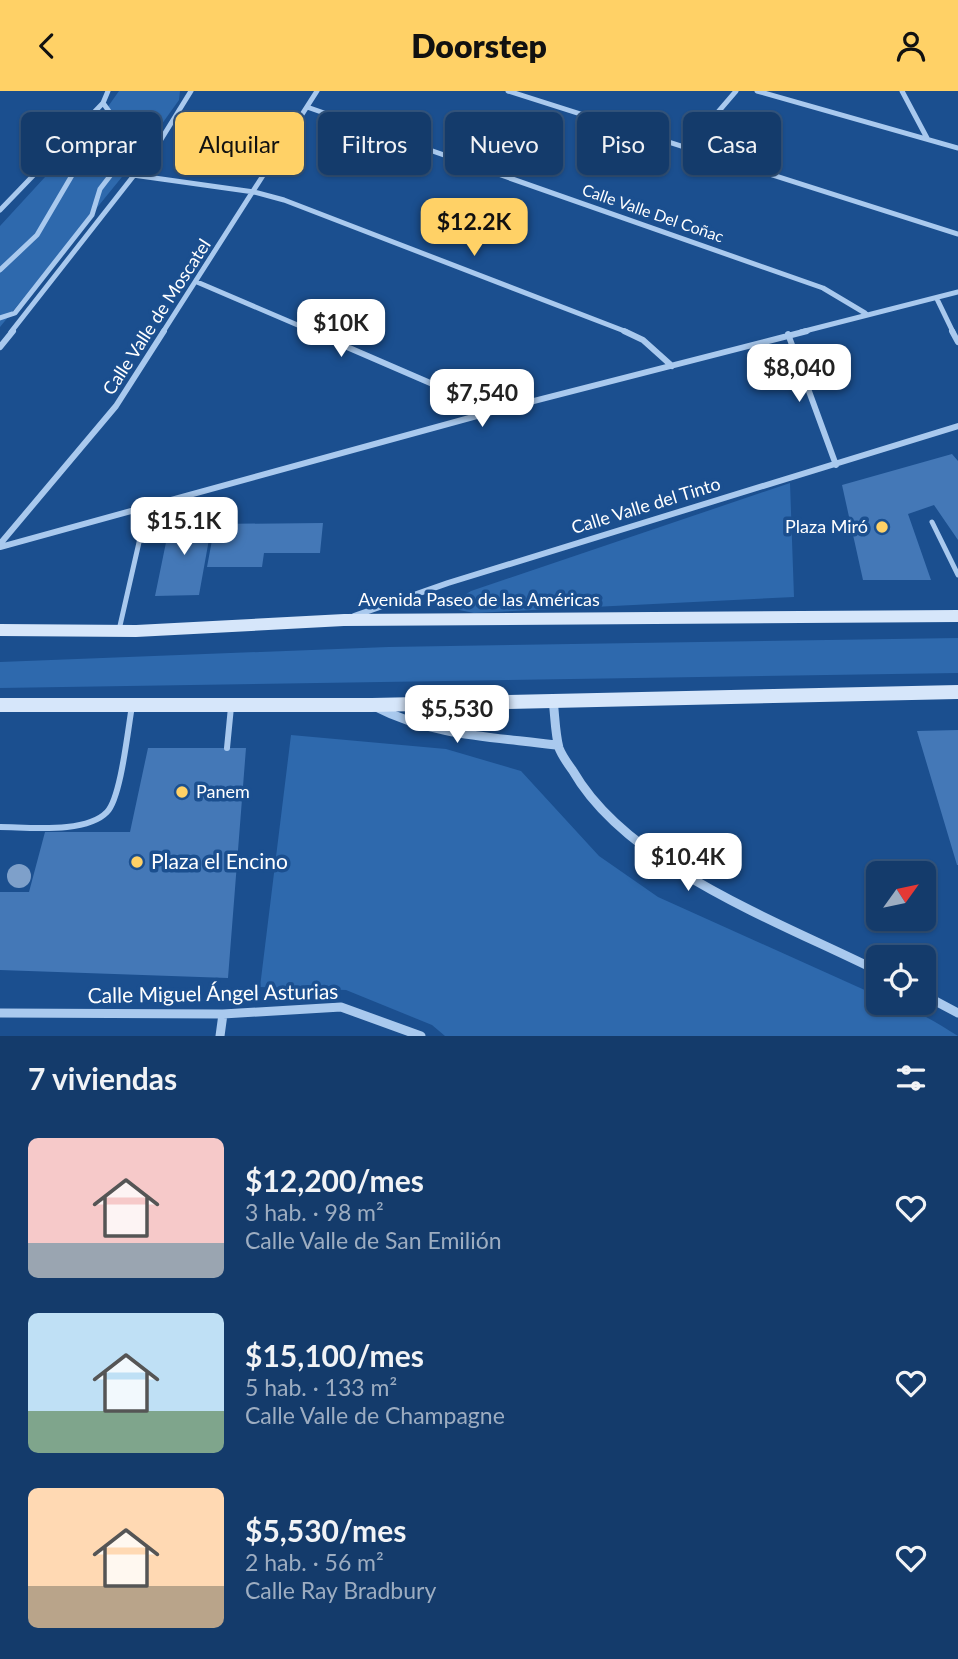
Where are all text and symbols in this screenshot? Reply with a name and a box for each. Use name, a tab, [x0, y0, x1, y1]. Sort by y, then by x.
text: Doorstep	[411, 26, 547, 65]
icon: back	[28, 27, 66, 65]
icon: person	[892, 27, 930, 65]
chip: Comprar	[21, 112, 161, 175]
chip: Alquilar	[175, 112, 304, 175]
chip: Filtros	[318, 112, 431, 175]
chip: Nuevo	[445, 112, 563, 175]
chip: Piso	[577, 112, 669, 175]
chip: Casa	[683, 112, 781, 175]
street label: Calle Valle Del Coñac	[580, 179, 727, 246]
pin: $12.2K	[417, 199, 531, 258]
text: $12.2K	[437, 207, 511, 235]
street label: Calle Valle de Moscatel	[97, 234, 215, 399]
pin: $10K	[300, 299, 382, 359]
text: $10K	[313, 308, 369, 336]
pin: $8,040	[742, 345, 856, 404]
text: $8,040	[763, 353, 835, 381]
pin: $7,540	[425, 369, 539, 429]
text: $7,540	[446, 378, 518, 406]
street label: Calle Valle del Tinto	[569, 472, 723, 538]
pin: $15.1K	[127, 497, 241, 557]
text: $15.1K	[147, 506, 221, 534]
place label: Plaza Miró	[785, 515, 868, 537]
marker: Plaza Miró	[874, 519, 890, 535]
street label: Avenida Paseo de las Américas	[358, 588, 600, 610]
pin: $5,530	[400, 685, 514, 745]
text: $5,530	[421, 694, 493, 722]
place label: Panem	[196, 780, 250, 802]
marker: Panem	[174, 784, 190, 800]
pin: $10.4K	[631, 833, 745, 893]
text: $10.4K	[651, 842, 725, 870]
place label: Plaza el Encino	[151, 848, 288, 873]
marker: Plaza el Encino	[129, 854, 145, 870]
north arrow	[866, 861, 936, 931]
map controls	[866, 861, 936, 1015]
button: locate	[866, 945, 936, 1015]
street label: Calle Miguel Ángel Asturias	[87, 978, 339, 1007]
icon: filters	[892, 1059, 930, 1097]
text: 7 viviendas	[28, 1060, 177, 1096]
text: $12,200/mes	[245, 1162, 424, 1198]
icon: home	[84, 1166, 168, 1250]
icon: heart	[892, 1189, 930, 1227]
text: 3 hab. · 98 m²	[245, 1198, 384, 1226]
text: Calle Valle de San Emilión	[245, 1226, 502, 1254]
text: $15,100/mes	[245, 1337, 424, 1373]
icon: home	[84, 1341, 168, 1425]
icon: heart	[892, 1364, 930, 1402]
text: 5 hab. · 133 m²	[245, 1373, 397, 1401]
text: Calle Valle de Champagne	[245, 1401, 505, 1429]
text: $5,530/mes	[245, 1512, 406, 1548]
icon: home	[84, 1516, 168, 1600]
icon: heart	[892, 1539, 930, 1577]
text: 2 hab. · 56 m²	[245, 1548, 384, 1576]
text: Calle Ray Bradbury	[245, 1576, 436, 1604]

